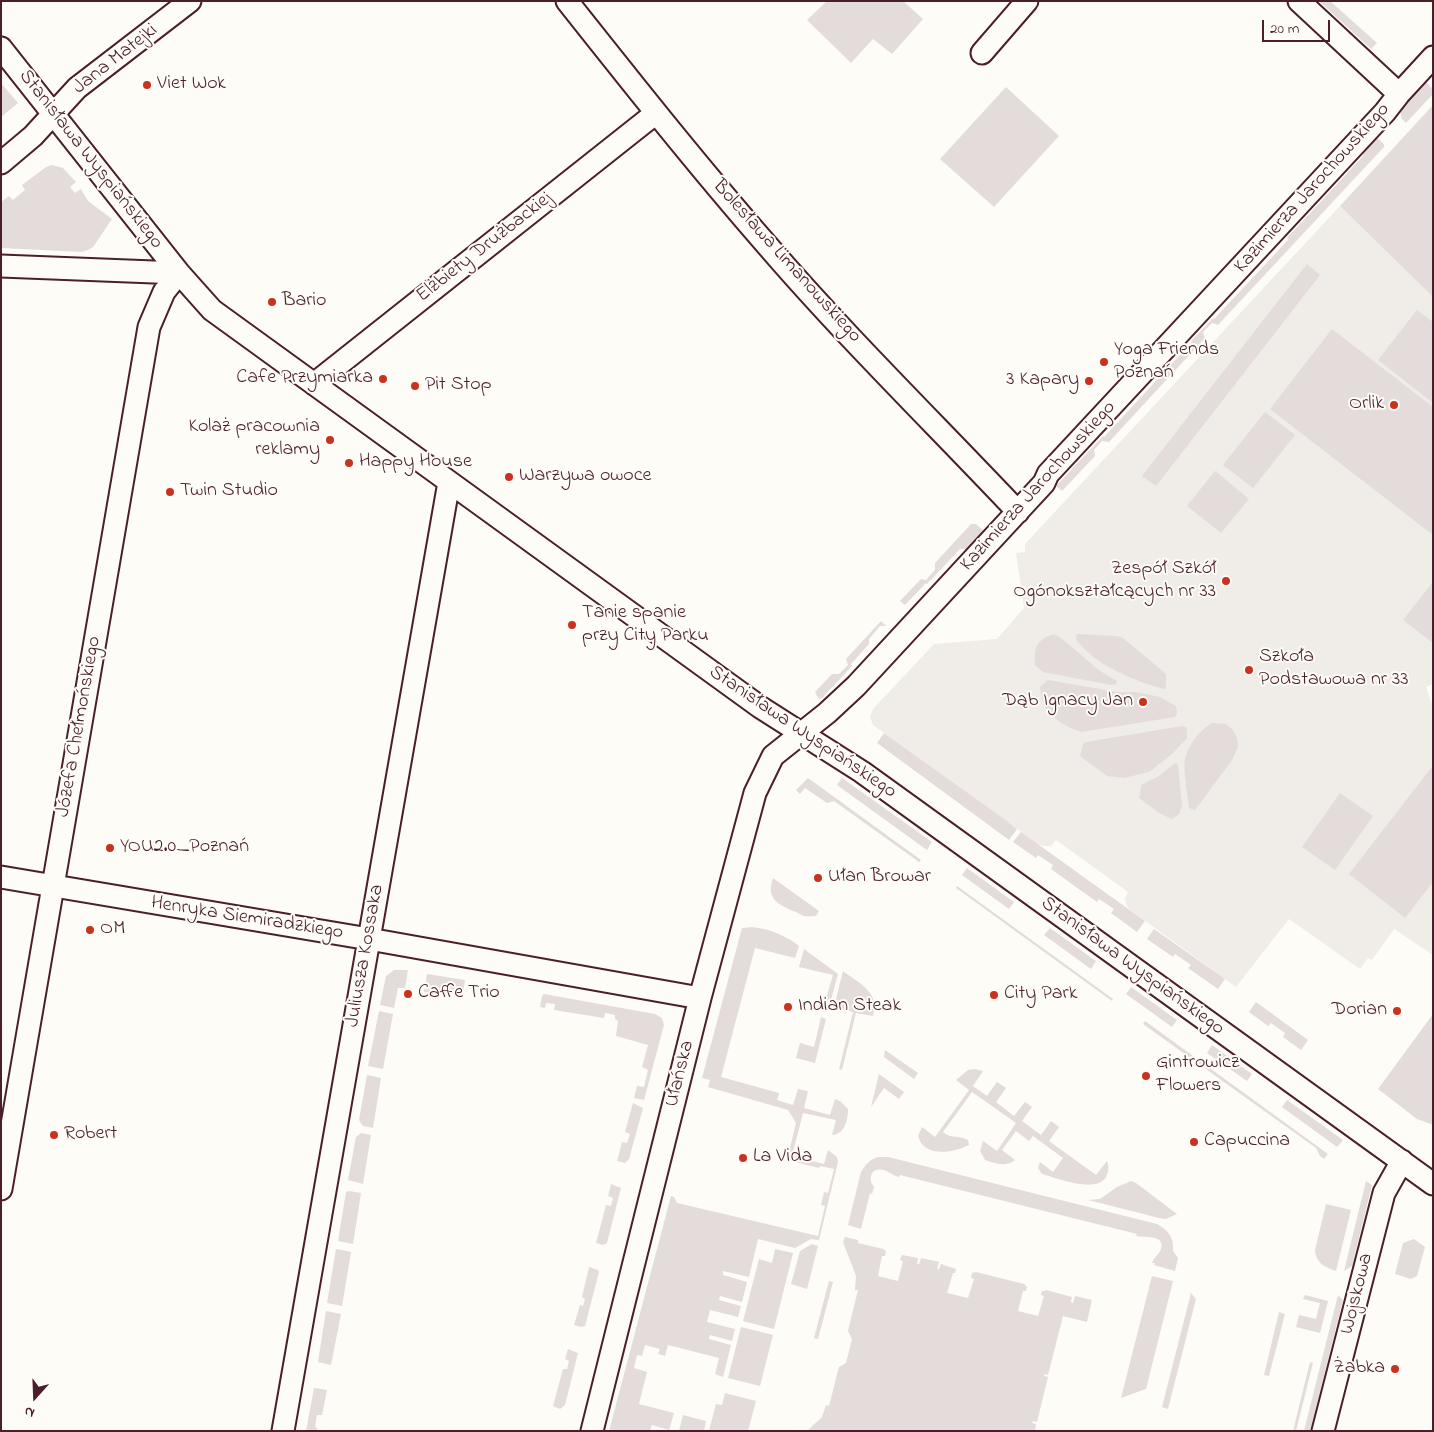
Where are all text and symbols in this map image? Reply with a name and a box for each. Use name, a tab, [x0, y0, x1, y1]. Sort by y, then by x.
scale bar	[1264, 10, 1332, 42]
text: 20 m	[1270, 18, 1299, 40]
street label: Jana Matejki	[69, 19, 163, 101]
street label: Stanisława Wyspiańskiego	[12, 65, 168, 255]
place label: Viet Wok	[157, 73, 226, 97]
marker: Viet Wok	[141, 79, 153, 91]
street label: Kazimierza Jarochowskiego	[1230, 99, 1396, 279]
street label: Bolesława Limanowskiego	[706, 175, 866, 349]
street label: Elżbiety Drużbackiej	[412, 187, 558, 309]
place label: Bario	[282, 290, 326, 314]
marker: Bario	[266, 296, 278, 308]
place label: Yoga Friends Poznań	[1114, 339, 1219, 386]
marker: Yoga Friends Poznań	[1098, 356, 1110, 368]
place label: Cafe Przymiarka	[236, 367, 373, 391]
place label: 3 Kapary	[1006, 369, 1079, 393]
marker: Cafe Przymiarka	[377, 373, 389, 385]
place label: Pit Stop	[425, 374, 492, 398]
marker: 3 Kapary	[1083, 375, 1095, 387]
marker: Pit Stop	[409, 380, 421, 392]
place label: Orlik	[1349, 393, 1384, 417]
street label: Kazimierza Jarochowskiego	[956, 397, 1122, 577]
marker: Orlik	[1388, 399, 1400, 411]
place label: Kolaż pracownia reklamy	[188, 416, 320, 463]
marker: Kolaż pracownia reklamy	[324, 434, 336, 446]
place label: Happy House	[359, 451, 472, 475]
marker: Happy House	[343, 457, 355, 469]
place label: Warzywa owoce	[519, 465, 651, 489]
marker: Warzywa owoce	[503, 471, 515, 483]
place label: Twin Studio	[180, 480, 278, 504]
marker: Twin Studio	[164, 486, 176, 498]
place label: Zespół Szkół Ogónokształcących nr 33	[1013, 558, 1216, 605]
marker: Zespół Szkół Ogónokształcących nr 33	[1220, 575, 1232, 587]
place label: Tanie spanie przy City Parku	[582, 602, 709, 649]
marker: Tanie spanie przy City Parku	[566, 619, 578, 631]
street label: Józefa Chełmońskiego	[52, 635, 108, 819]
place label: Szkoła Podstawowa nr 33	[1259, 646, 1409, 693]
street label: Stanisława Wyspiańskiego	[704, 661, 900, 805]
marker: Szkoła Podstawowa nr 33	[1243, 664, 1255, 676]
place label: Dąb Ignacy Jan	[1002, 690, 1133, 714]
marker: Dąb Ignacy Jan	[1137, 696, 1149, 708]
place label: YOU2.0_Poznań	[120, 836, 249, 860]
marker: YOU2.0_Poznań	[104, 842, 116, 854]
place label: Ułan Browar	[828, 866, 931, 890]
marker: Ułan Browar	[812, 872, 824, 884]
street label: Juliusza Kossaka	[342, 883, 390, 1029]
street label: Henryka Siemiradzkiego	[149, 892, 345, 946]
street label: Stanisława Wyspiańskiego	[1036, 892, 1228, 1042]
place label: OM	[100, 918, 125, 942]
marker: OM	[84, 924, 96, 936]
place label: Caffe Trio	[418, 982, 500, 1006]
place label: City Park	[1004, 983, 1078, 1007]
marker: Caffe Trio	[402, 988, 414, 1000]
marker: City Park	[988, 989, 1000, 1001]
place label: Indian Steak	[798, 995, 901, 1019]
place label: Dorian	[1331, 999, 1387, 1023]
marker: Indian Steak	[782, 1001, 794, 1013]
marker: Dorian	[1391, 1005, 1403, 1017]
street label: Ułańska	[661, 1038, 701, 1110]
place label: Gintrowicz Flowers	[1156, 1052, 1239, 1099]
marker: Gintrowicz Flowers	[1140, 1070, 1152, 1082]
place label: Robert	[64, 1123, 117, 1147]
marker: Robert	[48, 1129, 60, 1141]
place label: Capuccina	[1204, 1130, 1290, 1154]
marker: Capuccina	[1188, 1136, 1200, 1148]
place label: La Vida	[753, 1146, 812, 1170]
marker: La Vida	[737, 1152, 749, 1164]
street label: Wojskowa	[1336, 1251, 1380, 1337]
place label: Żabka	[1333, 1357, 1385, 1381]
marker: Żabka	[1389, 1363, 1401, 1375]
north arrow	[10, 1372, 60, 1422]
text: N	[22, 1400, 38, 1423]

